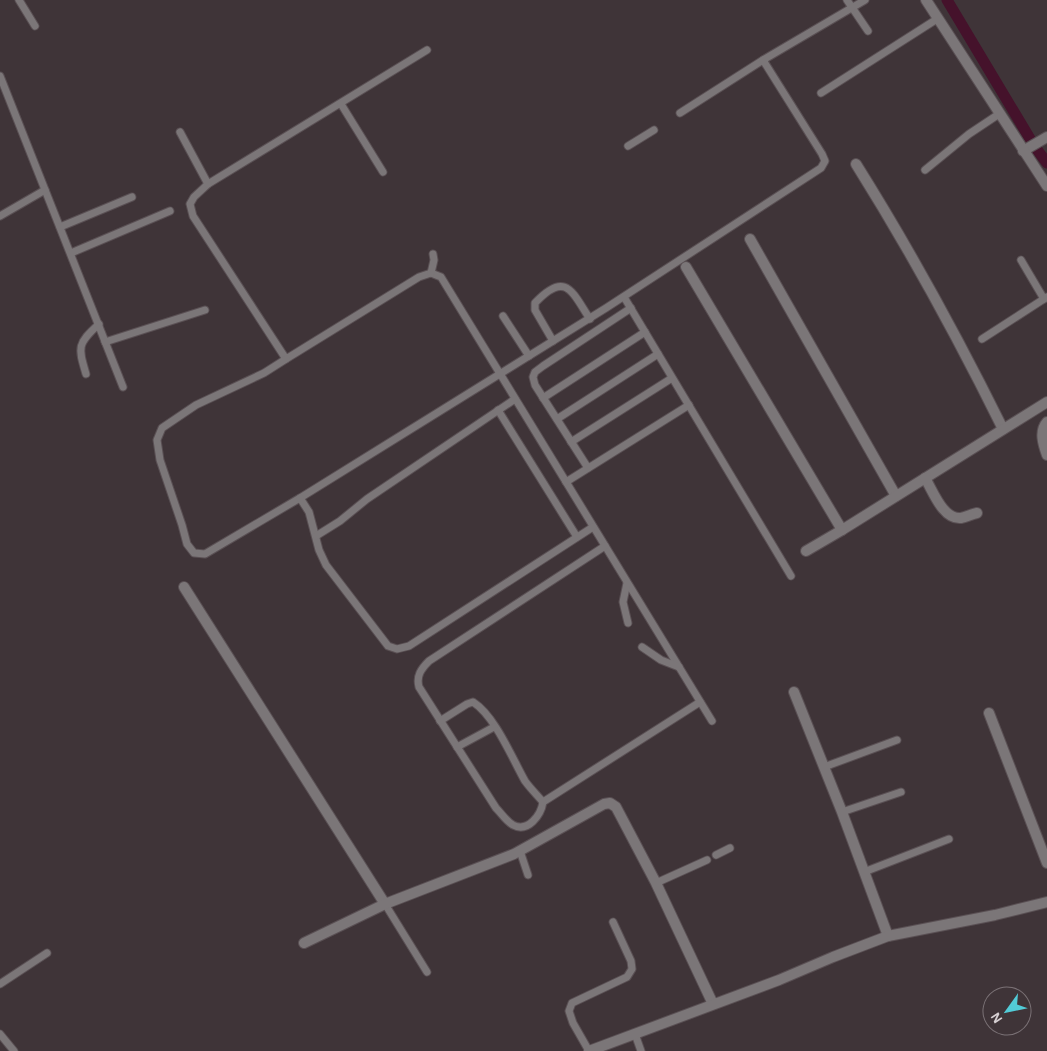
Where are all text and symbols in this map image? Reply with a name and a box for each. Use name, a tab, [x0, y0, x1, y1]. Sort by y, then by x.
north arrow	[982, 986, 1032, 1036]
text: N	[988, 1010, 1005, 1025]

